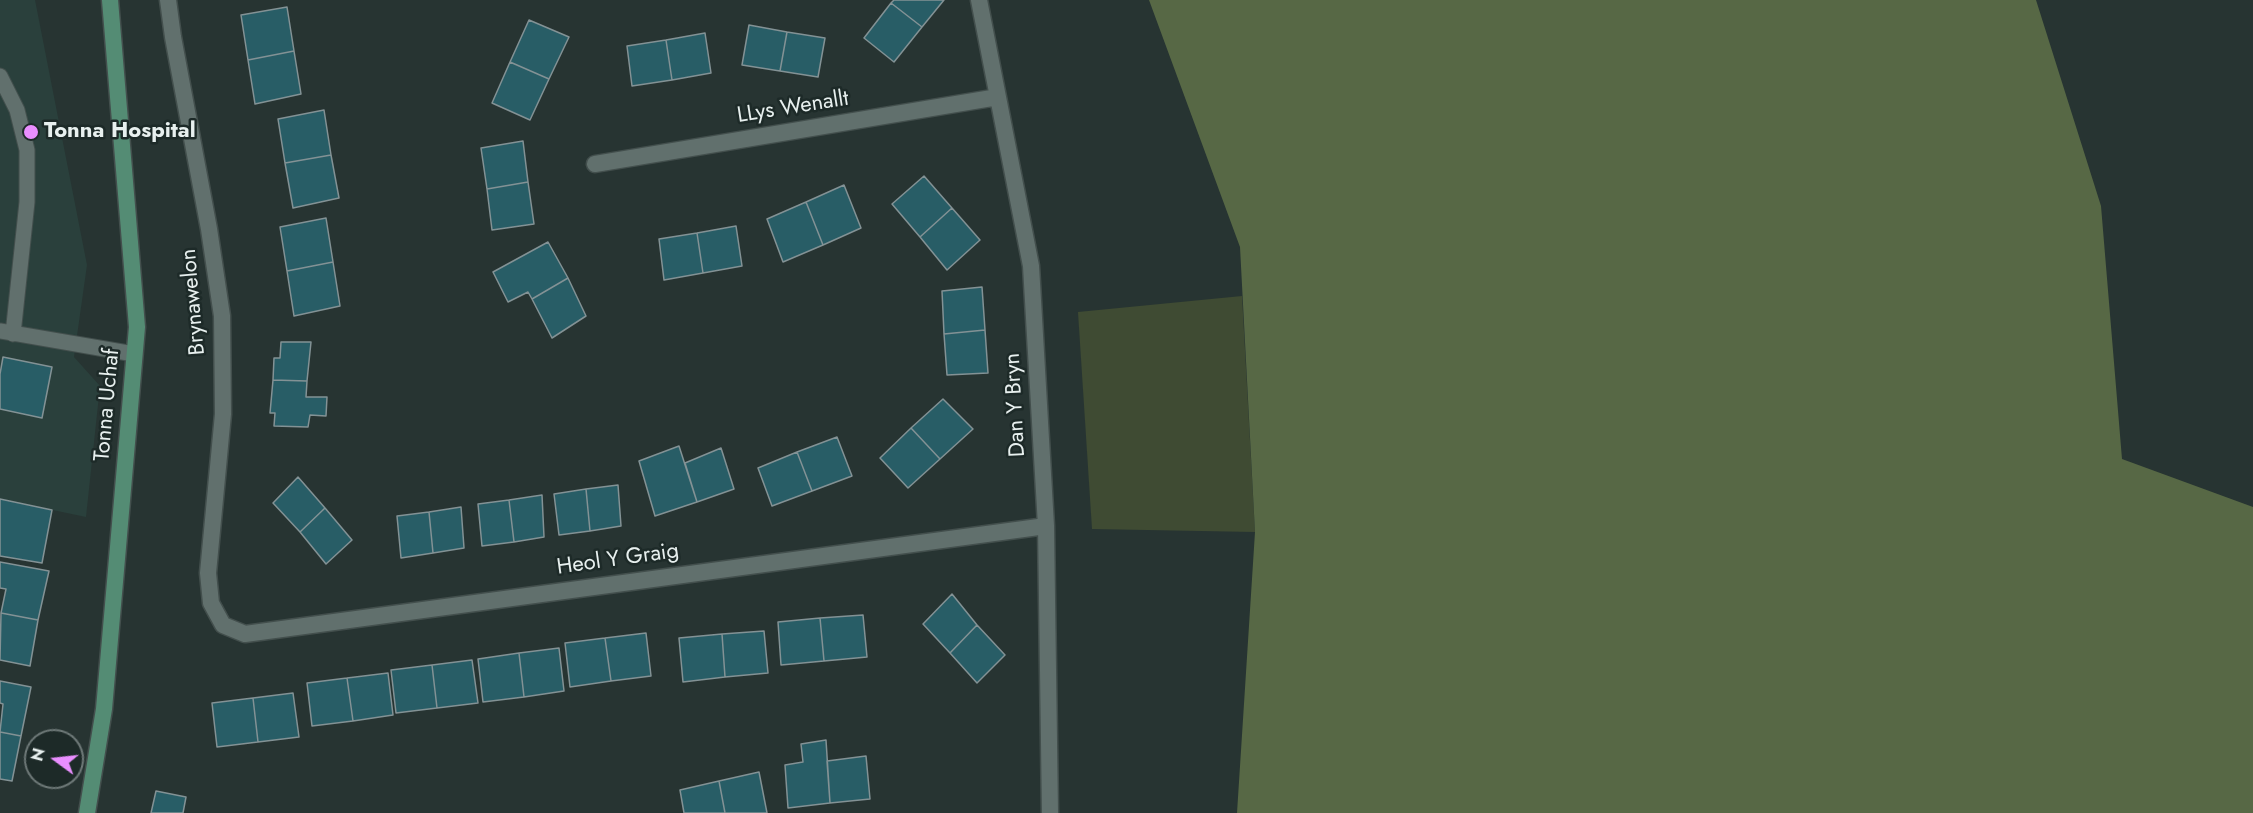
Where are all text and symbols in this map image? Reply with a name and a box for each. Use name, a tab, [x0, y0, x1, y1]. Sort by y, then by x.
street label: LLys Wenallt	[735, 86, 851, 130]
place label: Tonna Hospital	[44, 119, 196, 145]
marker: Tonna Hospital	[22, 123, 40, 141]
street label: Brynawelon	[176, 248, 212, 356]
street label: Tonna Uchaf	[90, 348, 126, 462]
street label: Dan Y Bryn	[1000, 352, 1032, 458]
street label: Heol Y Graig	[555, 538, 681, 582]
north arrow	[24, 729, 84, 789]
text: N	[25, 746, 51, 764]

